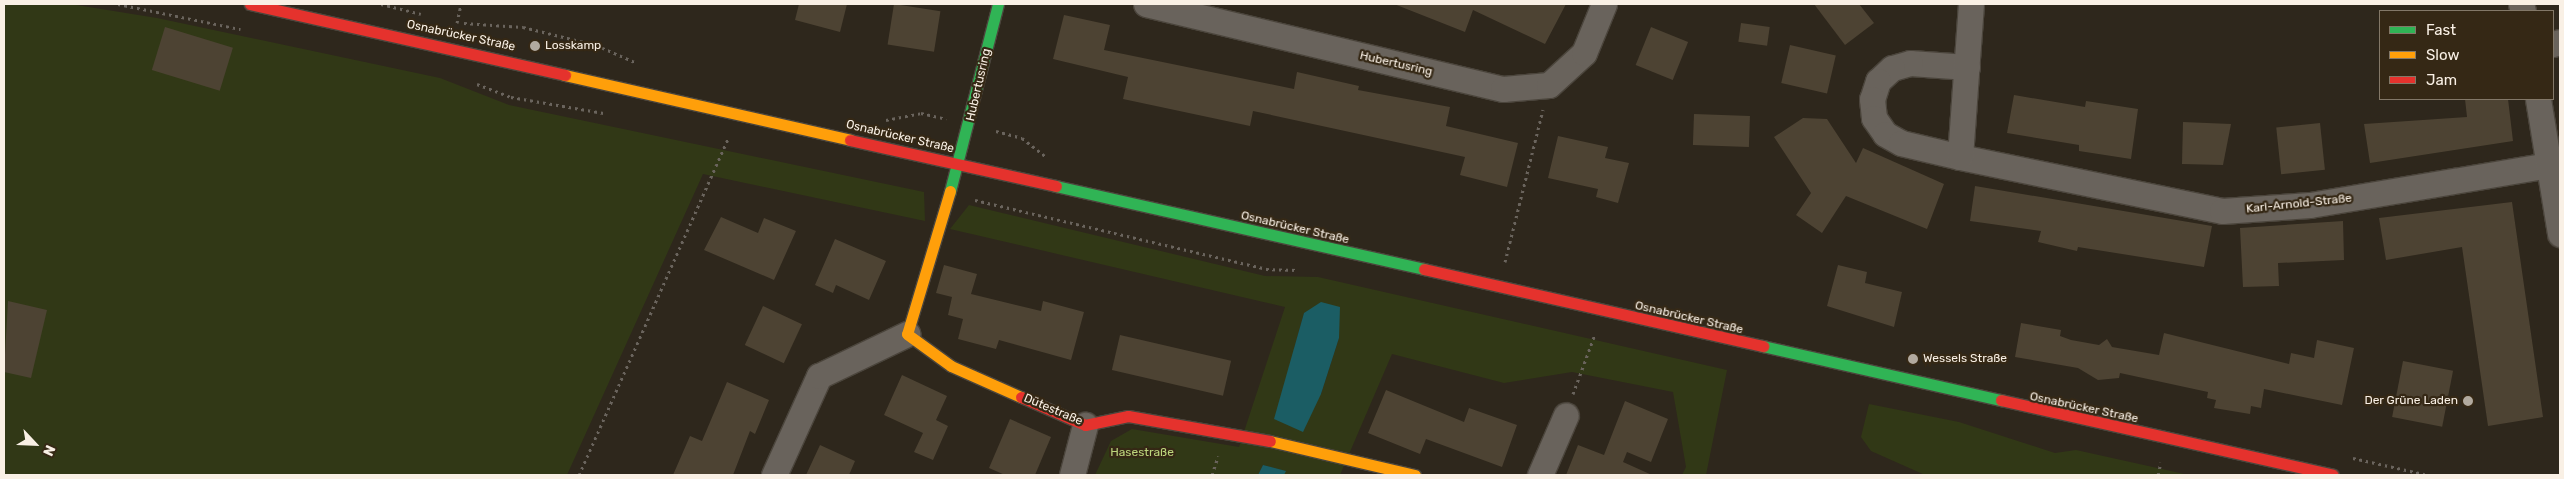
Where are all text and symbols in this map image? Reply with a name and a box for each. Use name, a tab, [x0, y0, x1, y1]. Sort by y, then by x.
legend	[2379, 10, 2554, 100]
street label: Osnabrücker Straße	[405, 17, 517, 55]
text: Fast	[2426, 21, 2456, 39]
place label: Losskamp	[545, 39, 601, 53]
marker: Losskamp	[529, 40, 541, 52]
text: Slow	[2426, 46, 2459, 64]
street label: Hubertusring	[964, 47, 994, 123]
street label: Hubertusring	[1358, 49, 1434, 79]
text: Jam	[2426, 71, 2457, 89]
street label: Osnabrücker Straße	[844, 118, 956, 156]
street label: Karl-Arnold-Straße	[2245, 191, 2353, 217]
street label: Osnabrücker Straße	[1239, 209, 1351, 247]
street label: Osnabrücker Straße	[1633, 299, 1745, 337]
place label: Wessels Straße	[1923, 352, 2007, 366]
marker: Wessels Straße	[1907, 353, 1919, 365]
street label: Osnabrücker Straße	[2028, 389, 2140, 427]
street label: Dütestraße	[1021, 391, 1085, 429]
place label: Der Grüne Laden	[2364, 394, 2458, 408]
marker: Der Grüne Laden	[2462, 395, 2474, 407]
north arrow	[10, 419, 60, 469]
text: N	[39, 442, 59, 459]
park label: Hasestraße	[1110, 446, 1174, 460]

